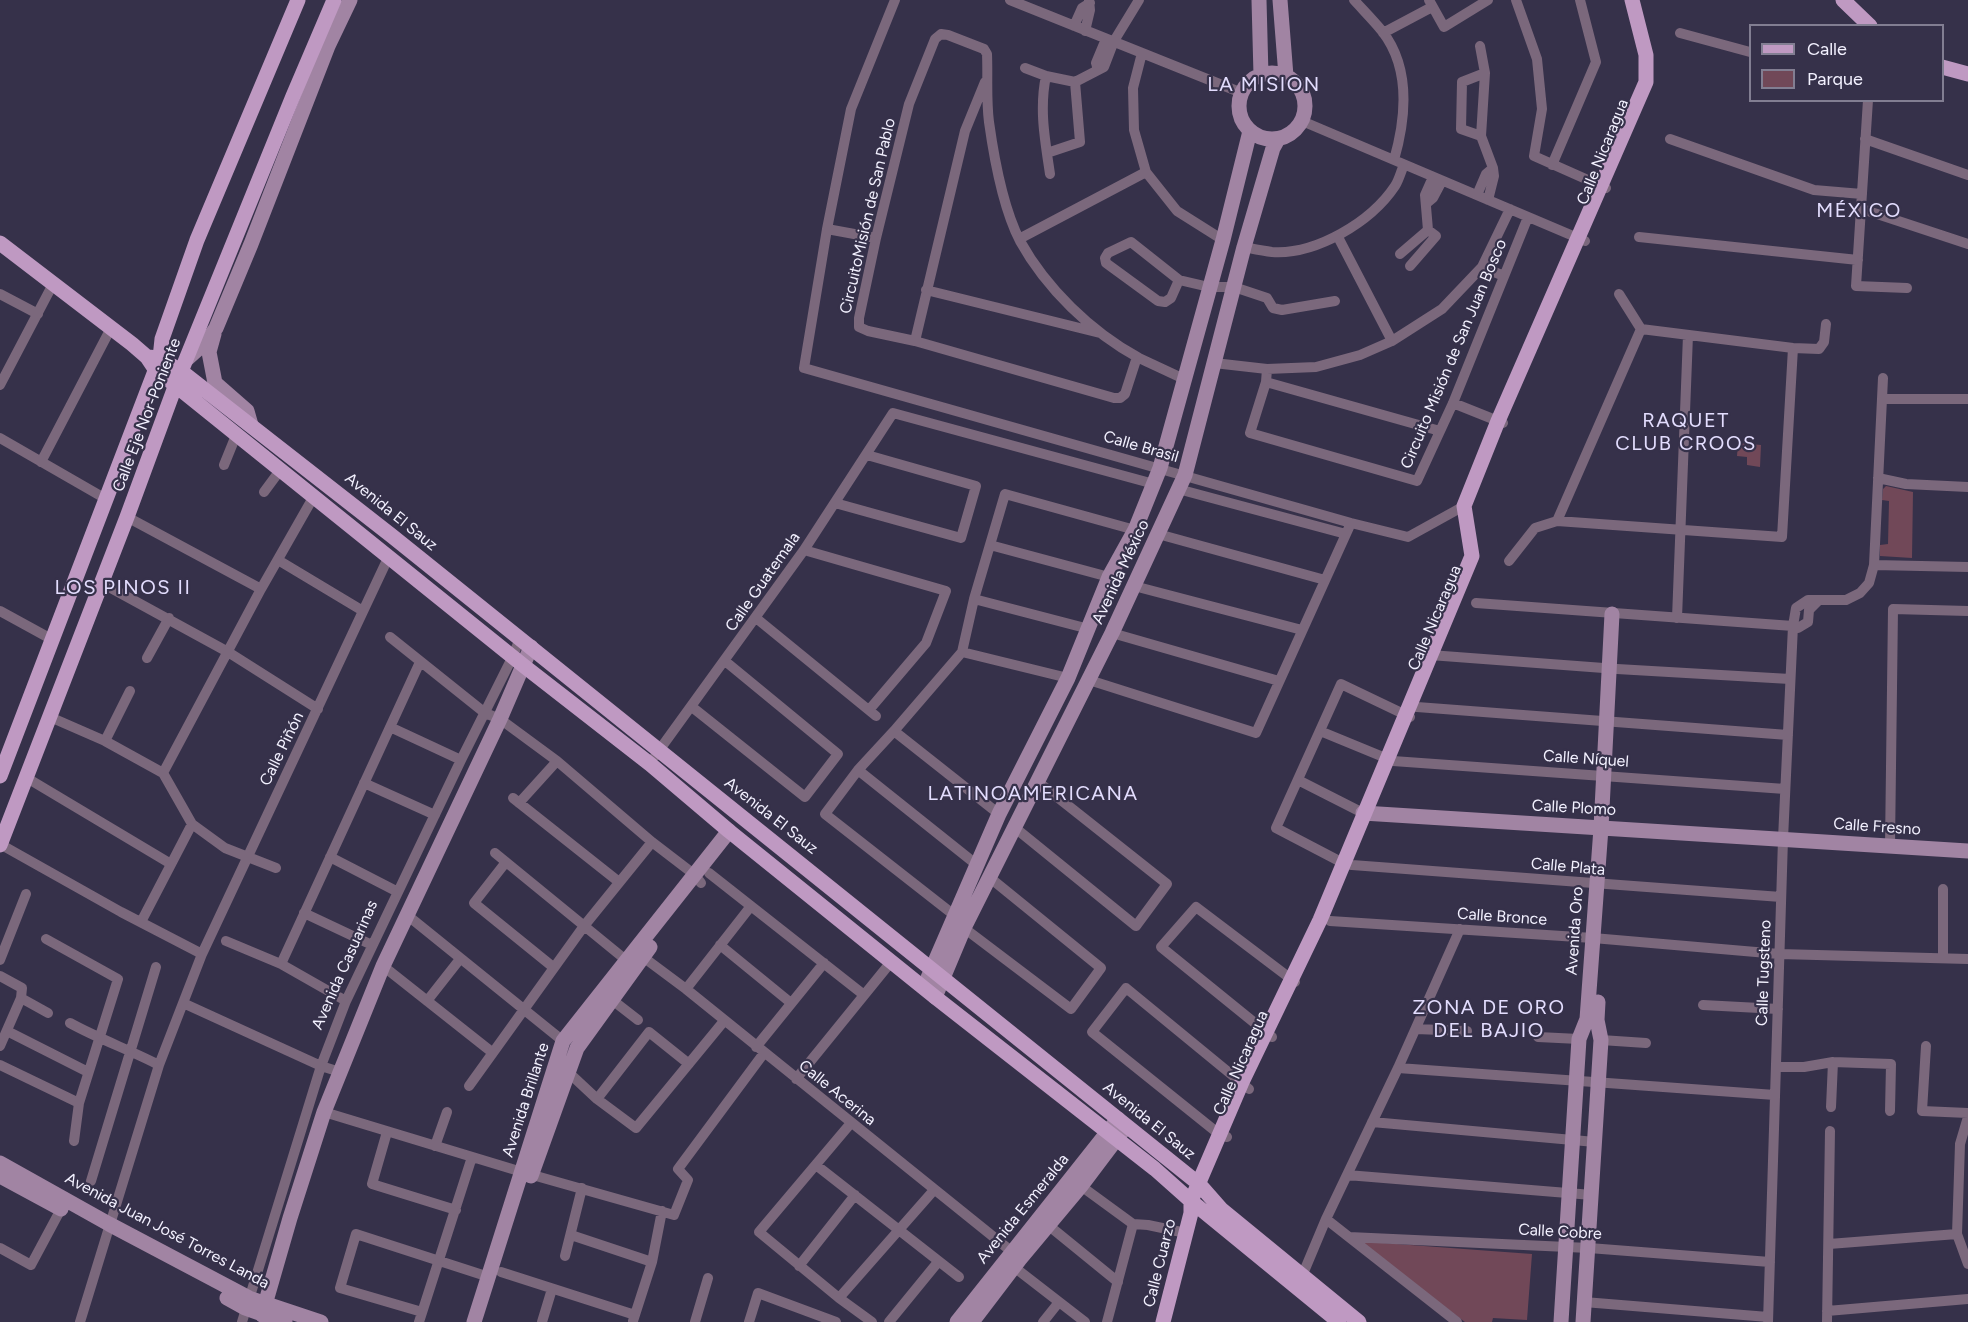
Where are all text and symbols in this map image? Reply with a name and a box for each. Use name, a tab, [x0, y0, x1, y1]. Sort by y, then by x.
legend	[1749, 24, 1944, 102]
text: Calle	[1807, 38, 1847, 60]
text: Parque	[1807, 68, 1863, 90]
district label: LA MISION	[1207, 73, 1321, 97]
street label: Calle Nicaragua	[1573, 96, 1633, 208]
street label: CircuitoMisión de San Pablo	[836, 116, 900, 316]
district label: MÉXICO	[1816, 199, 1902, 223]
street label: Circuito Misión de San Juan Bosco	[1397, 236, 1511, 472]
street label: Calle Eje Nor-Poniente	[109, 335, 185, 495]
district label: RAQUET CLUB CROOS	[1615, 409, 1757, 456]
street label: Calle Brasil	[1101, 427, 1181, 467]
street label: Avenida El Sauz	[341, 469, 441, 555]
street label: Avenida México	[1088, 517, 1154, 627]
street label: Calle Guatemala	[722, 529, 804, 635]
street label: Calle Nicaragua	[1404, 563, 1466, 673]
district label: LOS PINOS II	[55, 576, 191, 600]
street label: Calle Piñón	[256, 709, 308, 789]
street label: Calle Níquel	[1542, 746, 1630, 772]
street label: Avenida El Sauz	[720, 774, 822, 858]
district label: LATINOAMERICANA	[928, 782, 1138, 806]
street label: Calle Plomo	[1531, 796, 1617, 820]
street label: Calle Fresno	[1833, 814, 1921, 840]
street label: Calle Plata	[1530, 854, 1606, 880]
street label: Avenida Oro	[1562, 886, 1588, 976]
street label: Avenida Casuarinas	[308, 897, 382, 1033]
street label: Calle Bronce	[1456, 904, 1548, 930]
street label: Calle Tugsteno	[1753, 920, 1775, 1026]
district label: ZONA DE ORO DEL BAJIO	[1413, 996, 1565, 1043]
street label: Calle Nicaragua	[1209, 1008, 1273, 1118]
street label: Avenida Brillante	[498, 1040, 554, 1160]
street label: Calle Acerina	[795, 1056, 879, 1130]
street label: Avenida El Sauz	[1099, 1078, 1199, 1164]
street label: Avenida Esmeralda	[973, 1150, 1073, 1268]
street label: Avenida Juan José Torres Landa	[62, 1169, 272, 1293]
street label: Calle Cuarzo	[1140, 1217, 1180, 1309]
street label: Calle Cobre	[1518, 1220, 1602, 1244]

